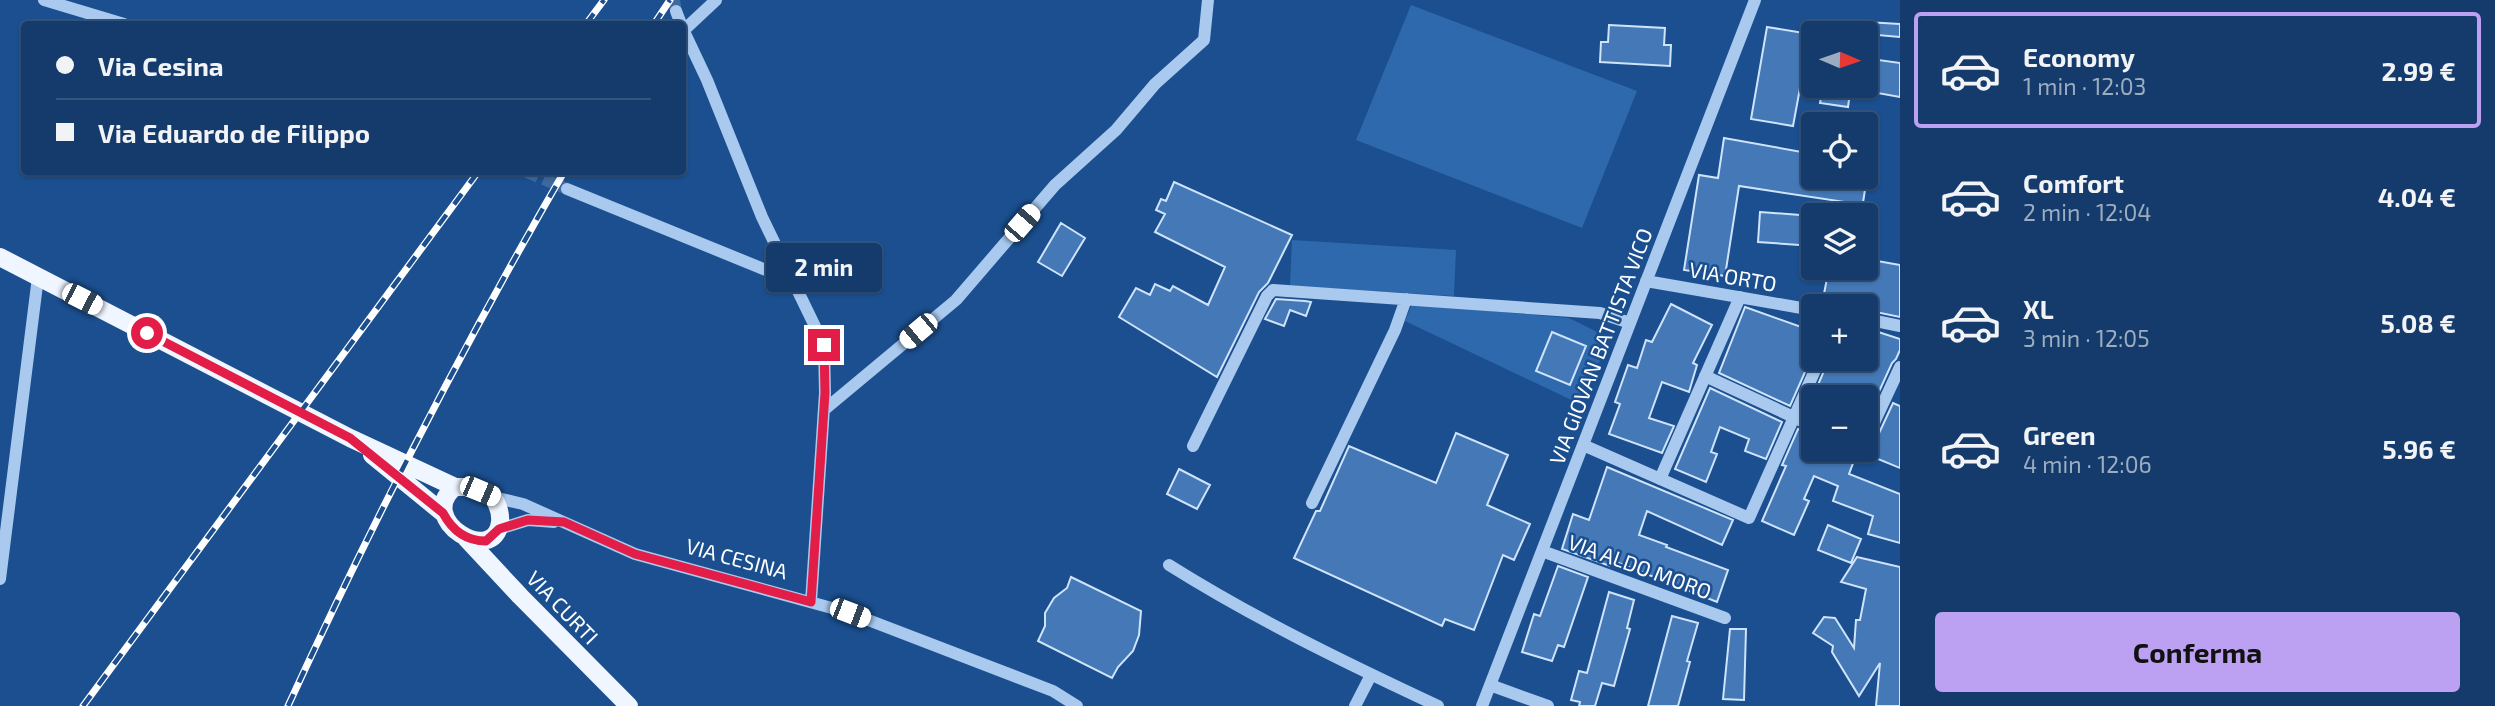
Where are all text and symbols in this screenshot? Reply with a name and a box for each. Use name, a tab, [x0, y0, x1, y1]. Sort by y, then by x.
north arrow	[1801, 21, 1878, 98]
map controls	[1801, 21, 1878, 462]
icon: car	[1939, 39, 2002, 102]
text: Economy	[2023, 41, 2135, 72]
text: Via Cesina	[98, 50, 224, 81]
text: 2.99 €	[2382, 55, 2456, 86]
text: 1 min · 12:03	[2023, 72, 2146, 100]
button: locate	[1801, 112, 1878, 189]
text: Via Eduardo de Filippo	[98, 117, 370, 148]
icon: car	[1939, 165, 2002, 228]
text: Comfort	[2023, 167, 2124, 198]
text: 4.04 €	[2378, 181, 2456, 212]
text: 2 min · 12:04	[2023, 198, 2151, 226]
car	[1001, 200, 1044, 246]
button: layers	[1801, 203, 1878, 280]
street label: VIA GIOVAN BATTISTA VICO	[1543, 224, 1657, 468]
callout: 2 min	[766, 244, 882, 292]
text: 2 min	[795, 253, 853, 281]
street label: VIA ORTO	[1687, 256, 1779, 296]
car	[59, 280, 106, 318]
icon: car	[1939, 291, 2002, 354]
text: XL	[2023, 293, 2054, 324]
button: +	[1801, 294, 1878, 371]
text: 5.08 €	[2380, 307, 2456, 338]
car	[896, 309, 941, 353]
route start	[131, 317, 163, 349]
text: 3 min · 12:05	[2023, 324, 2150, 352]
route end	[808, 329, 840, 361]
button: −	[1801, 385, 1878, 462]
icon: car	[1939, 417, 2002, 480]
text: Green	[2023, 419, 2096, 450]
text: 5.96 €	[2382, 433, 2456, 464]
text: 4 min · 12:06	[2023, 450, 2152, 478]
car	[457, 473, 504, 509]
street label: VIA ALDO MORO	[1565, 528, 1715, 604]
street label: VIA CESINA	[683, 532, 791, 584]
street label: VIA CURTI	[522, 565, 604, 649]
car	[827, 596, 874, 630]
button: Conferma	[1935, 612, 2460, 692]

